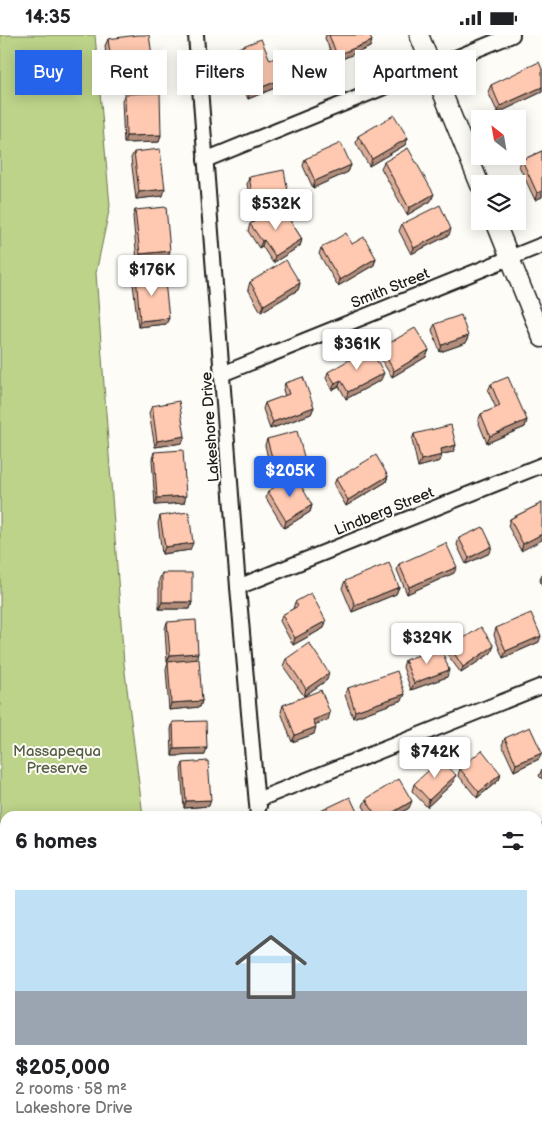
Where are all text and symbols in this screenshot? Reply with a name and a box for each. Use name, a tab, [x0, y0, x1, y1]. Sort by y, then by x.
text: 14:35	[25, 6, 71, 29]
chip: Buy	[15, 50, 82, 95]
chip: Rent	[92, 50, 167, 95]
chip: Filters	[177, 50, 263, 95]
chip: New	[273, 50, 345, 95]
chip: Apartment	[355, 50, 476, 95]
north arrow	[471, 110, 526, 165]
map controls	[471, 110, 526, 230]
button: layers	[471, 175, 526, 230]
pin: $532K	[241, 189, 311, 231]
text: $532K	[251, 195, 301, 214]
pin: $176K	[117, 255, 187, 297]
text: $176K	[129, 261, 175, 280]
street label: Smith Street	[348, 264, 433, 313]
pin: $361K	[322, 329, 392, 371]
text: $361K	[333, 335, 381, 354]
street label: Lakeshore Drive	[197, 371, 224, 483]
pin: $205K	[255, 455, 325, 498]
text: $205K	[265, 462, 315, 481]
street label: Lindberg Street	[332, 483, 437, 540]
pin: $329K	[392, 623, 462, 665]
text: $329K	[402, 629, 452, 648]
pin: $742K	[400, 737, 470, 779]
park label: Massapequa Preserve	[13, 742, 101, 778]
text: $742K	[410, 743, 460, 762]
icon: filters	[499, 827, 527, 855]
text: 6 homes	[15, 829, 97, 854]
icon: home	[226, 922, 316, 1012]
text: $205,000	[15, 1055, 110, 1080]
text: 2 rooms · 58 m²	[15, 1080, 127, 1099]
text: Lakeshore Drive	[15, 1099, 133, 1118]

